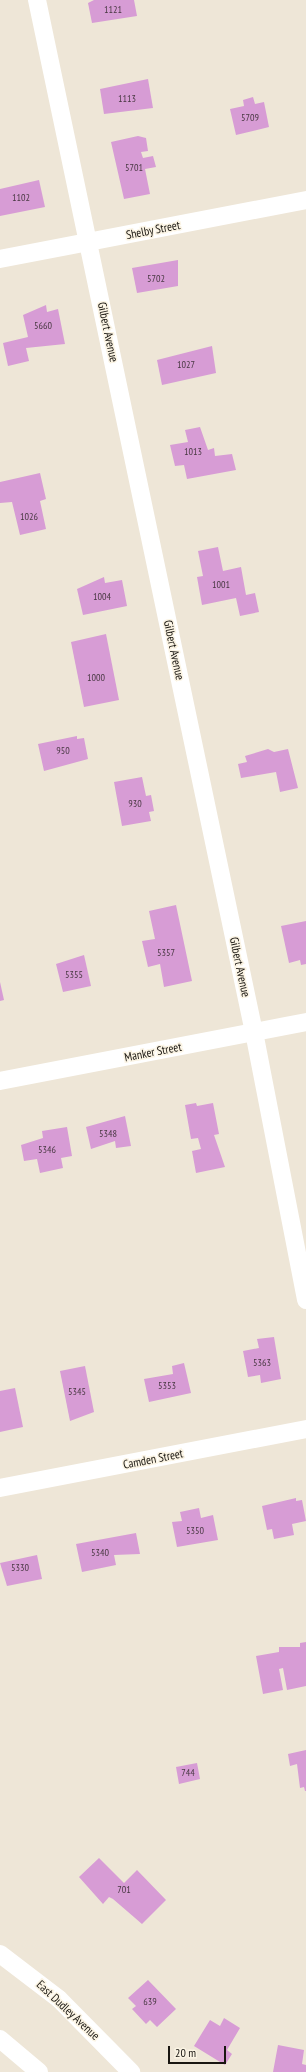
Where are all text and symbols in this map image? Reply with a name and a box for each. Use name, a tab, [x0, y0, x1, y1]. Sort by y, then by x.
house number: 1121	[104, 4, 122, 16]
house number: 1113	[118, 93, 136, 105]
house number: 5709	[241, 112, 259, 124]
house number: 5701	[125, 162, 143, 174]
house number: 1102	[12, 192, 30, 204]
street label: Shelby Street	[125, 218, 181, 242]
house number: 5702	[147, 273, 165, 285]
street label: Gilbert Avenue	[95, 301, 121, 363]
house number: 5660	[34, 320, 52, 332]
house number: 1027	[177, 359, 195, 371]
house number: 1013	[184, 446, 202, 458]
house number: 1026	[20, 511, 38, 523]
house number: 1001	[212, 579, 230, 591]
house number: 1004	[93, 591, 111, 603]
street label: Gilbert Avenue	[161, 619, 187, 681]
house number: 1000	[87, 672, 105, 684]
house number: 950	[56, 745, 70, 757]
house number: 930	[128, 798, 142, 810]
street label: Gilbert Avenue	[227, 936, 253, 998]
house number: 5357	[157, 947, 175, 959]
house number: 5355	[65, 969, 83, 981]
street label: Manker Street	[123, 1039, 183, 1065]
house number: 5348	[99, 1128, 117, 1140]
house number: 5346	[38, 1144, 56, 1156]
house number: 5363	[253, 1357, 271, 1369]
house number: 5353	[158, 1380, 176, 1392]
house number: 5345	[68, 1386, 86, 1398]
street label: Camden Street	[122, 1446, 184, 1472]
house number: 5350	[186, 1525, 204, 1537]
house number: 5340	[91, 1547, 109, 1559]
house number: 5330	[11, 1562, 29, 1574]
house number: 744	[181, 1767, 195, 1779]
house number: 701	[117, 1884, 131, 1896]
street label: East Dudley Avenue	[33, 1977, 103, 2043]
house number: 639	[143, 1996, 157, 2008]
scale bar	[170, 2038, 228, 2064]
text: 20 m	[175, 2045, 196, 2060]

